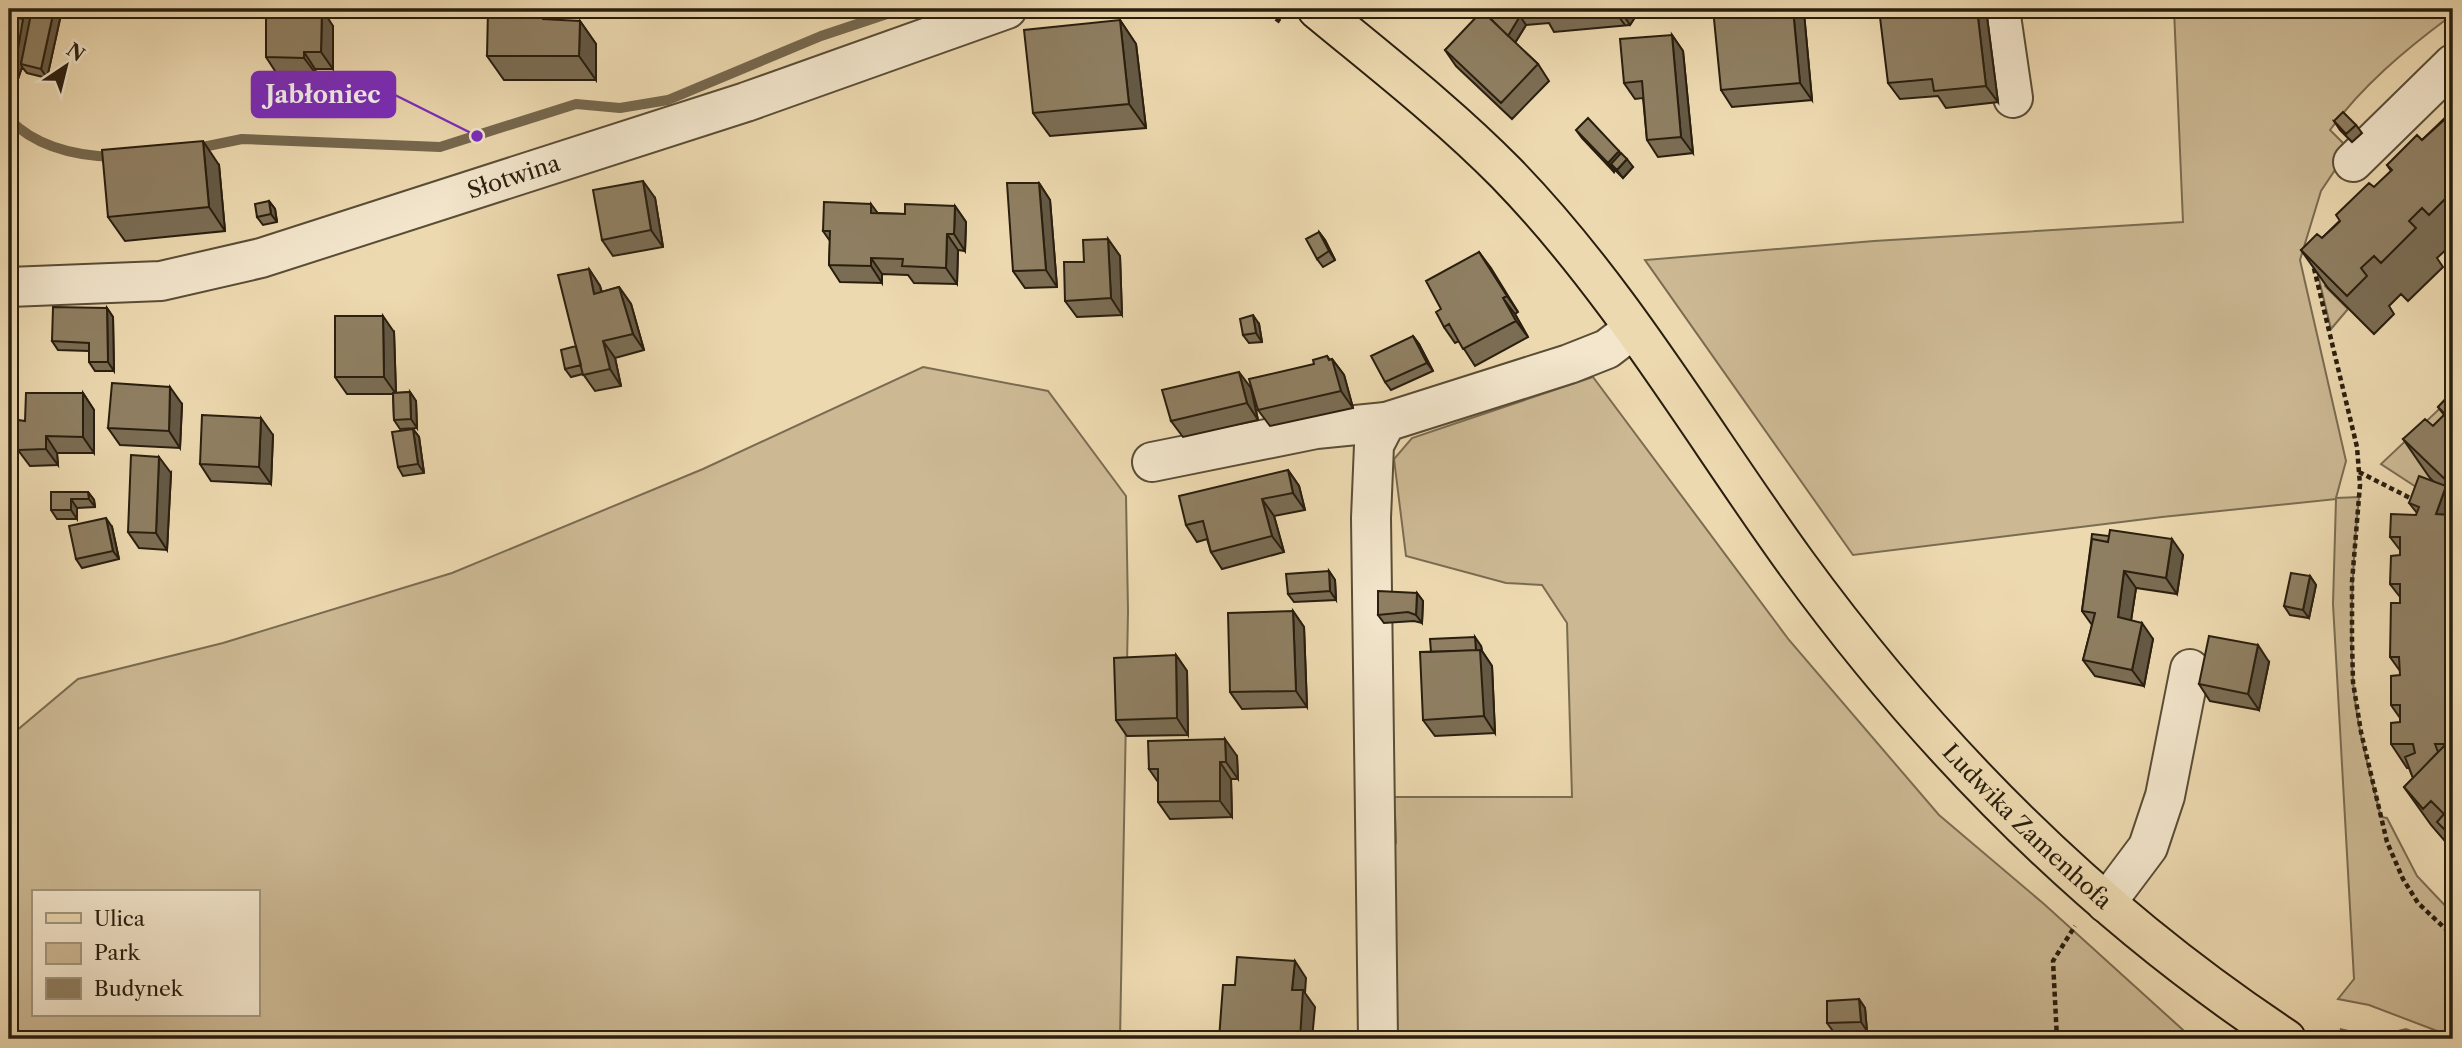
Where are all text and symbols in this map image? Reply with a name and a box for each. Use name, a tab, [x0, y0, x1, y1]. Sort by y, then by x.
north arrow	[32, 32, 102, 102]
text: N	[62, 38, 89, 67]
callout: Jabłoniec	[252, 72, 395, 117]
text: Jabłoniec	[261, 80, 381, 109]
street label: Słotwina	[464, 149, 564, 205]
street label: Ludwika Zamenhofa	[1937, 738, 2118, 915]
legend	[32, 890, 259, 1016]
text: Ulica	[94, 906, 146, 931]
text: Park	[94, 940, 140, 965]
text: Budynek	[94, 976, 184, 1001]

